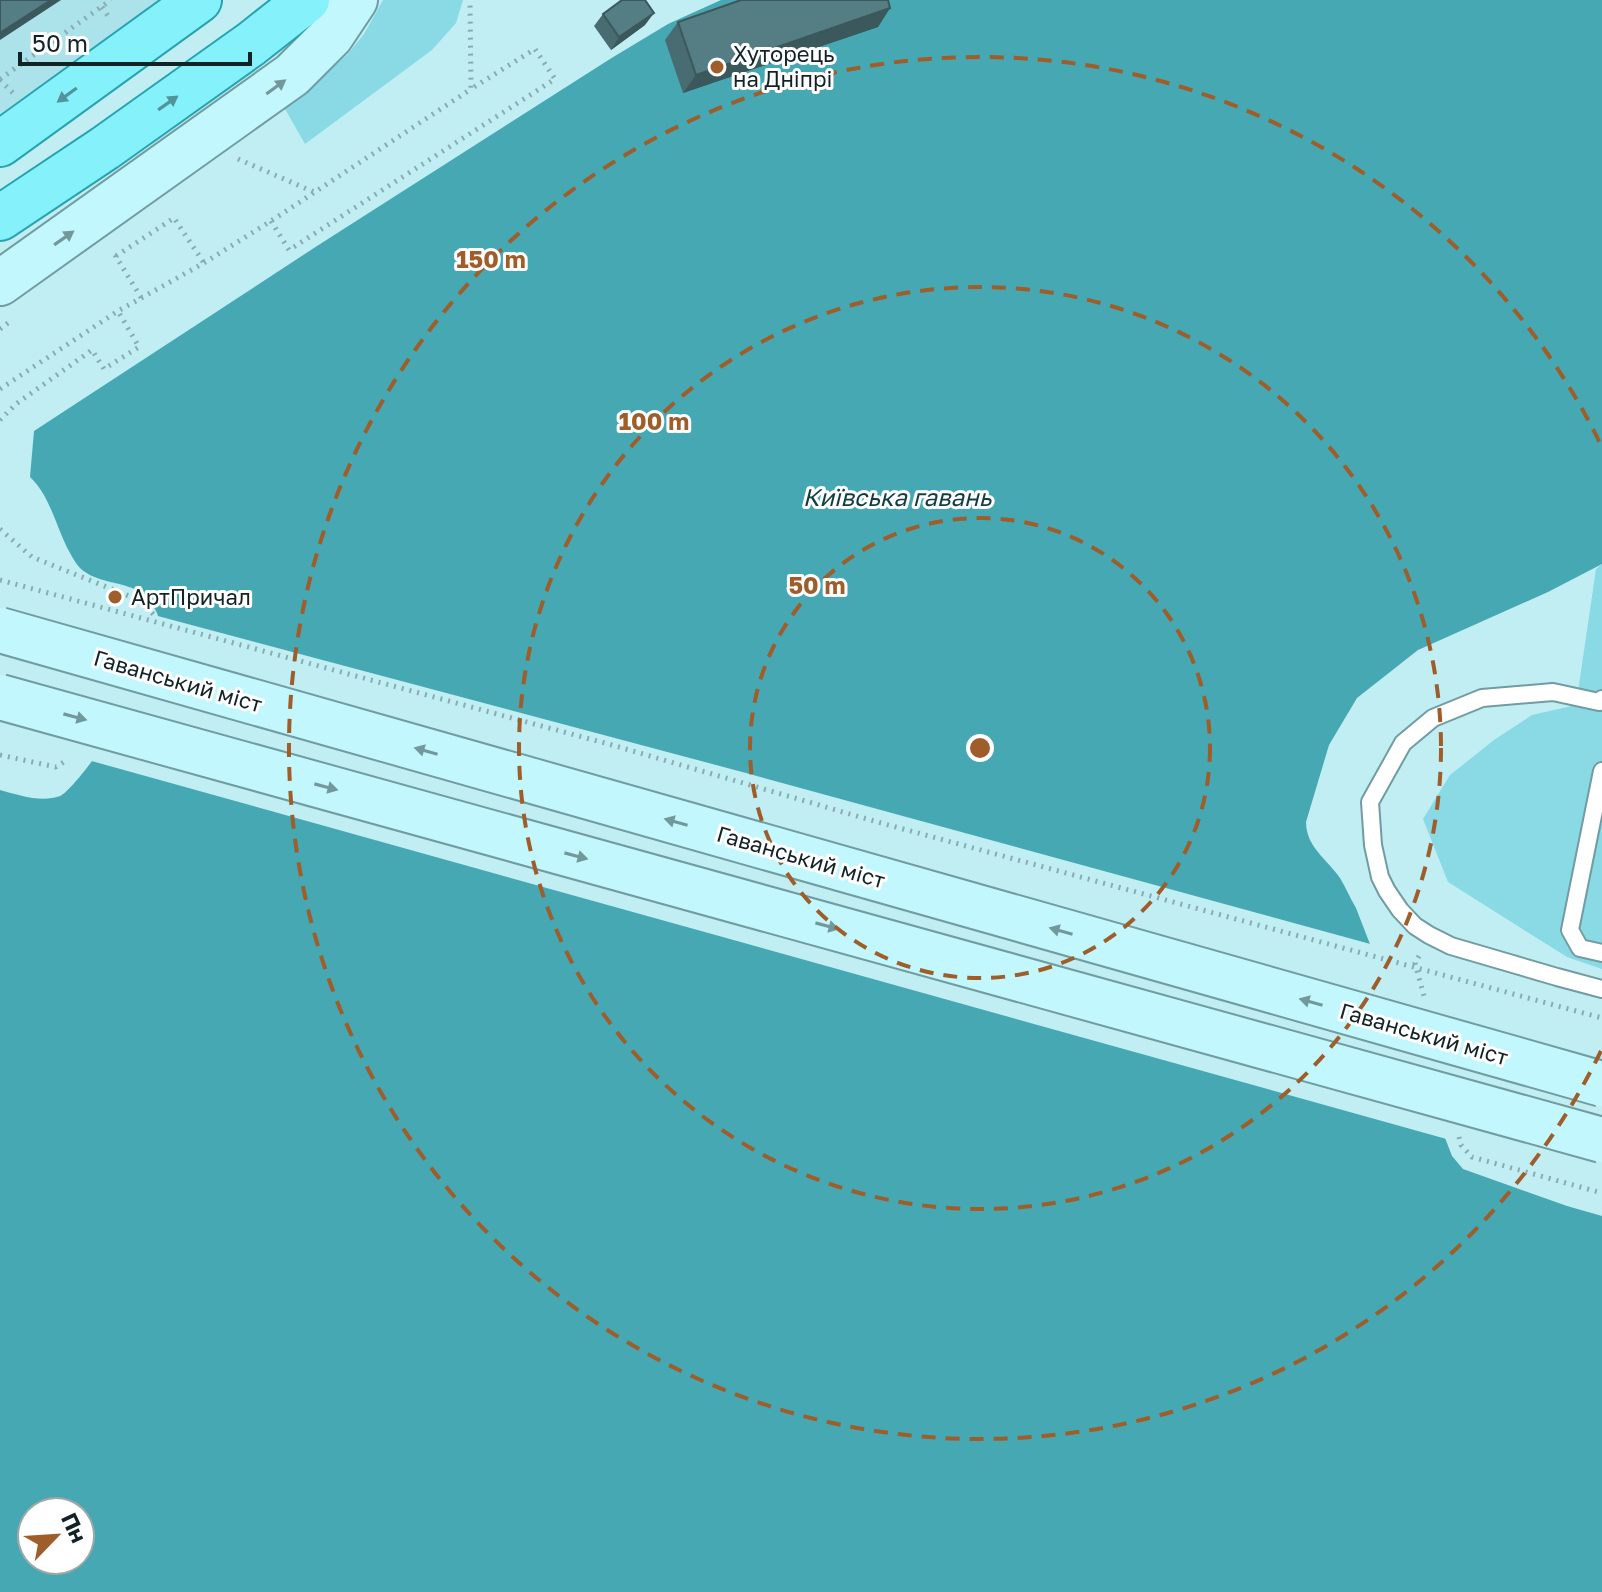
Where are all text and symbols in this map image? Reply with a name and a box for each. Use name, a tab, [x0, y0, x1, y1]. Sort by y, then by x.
scale bar	[20, 16, 250, 66]
text: 50 m	[32, 28, 88, 57]
place label: Хуторець на Дніпрі	[733, 40, 835, 92]
marker: Хуторець на Дніпрі	[708, 58, 726, 76]
one-way arrow	[265, 80, 286, 95]
one-way arrow	[57, 87, 78, 102]
one-way arrow	[158, 96, 179, 111]
one-way arrow	[54, 231, 75, 246]
text: 150 m	[456, 244, 526, 273]
text: 100 m	[619, 406, 689, 435]
water label: Київська гавань	[803, 482, 993, 511]
text: 50 m	[788, 570, 846, 599]
place label: АртПричал	[131, 583, 251, 610]
marker: АртПричал	[106, 588, 124, 606]
street label: Гаванський міст	[91, 644, 266, 718]
one-way arrow	[63, 712, 88, 724]
centre of rings	[966, 734, 994, 762]
one-way arrow	[414, 744, 438, 757]
one-way arrow	[314, 781, 338, 794]
one-way arrow	[664, 815, 688, 828]
street label: Гаванський міст	[714, 820, 889, 894]
one-way arrow	[564, 851, 589, 863]
one-way arrow	[814, 920, 839, 932]
one-way arrow	[1049, 924, 1073, 937]
one-way arrow	[1299, 995, 1323, 1008]
street label: Гаванський міст	[1337, 997, 1512, 1071]
north arrow	[16, 1496, 96, 1576]
text: Пн	[56, 1508, 93, 1547]

